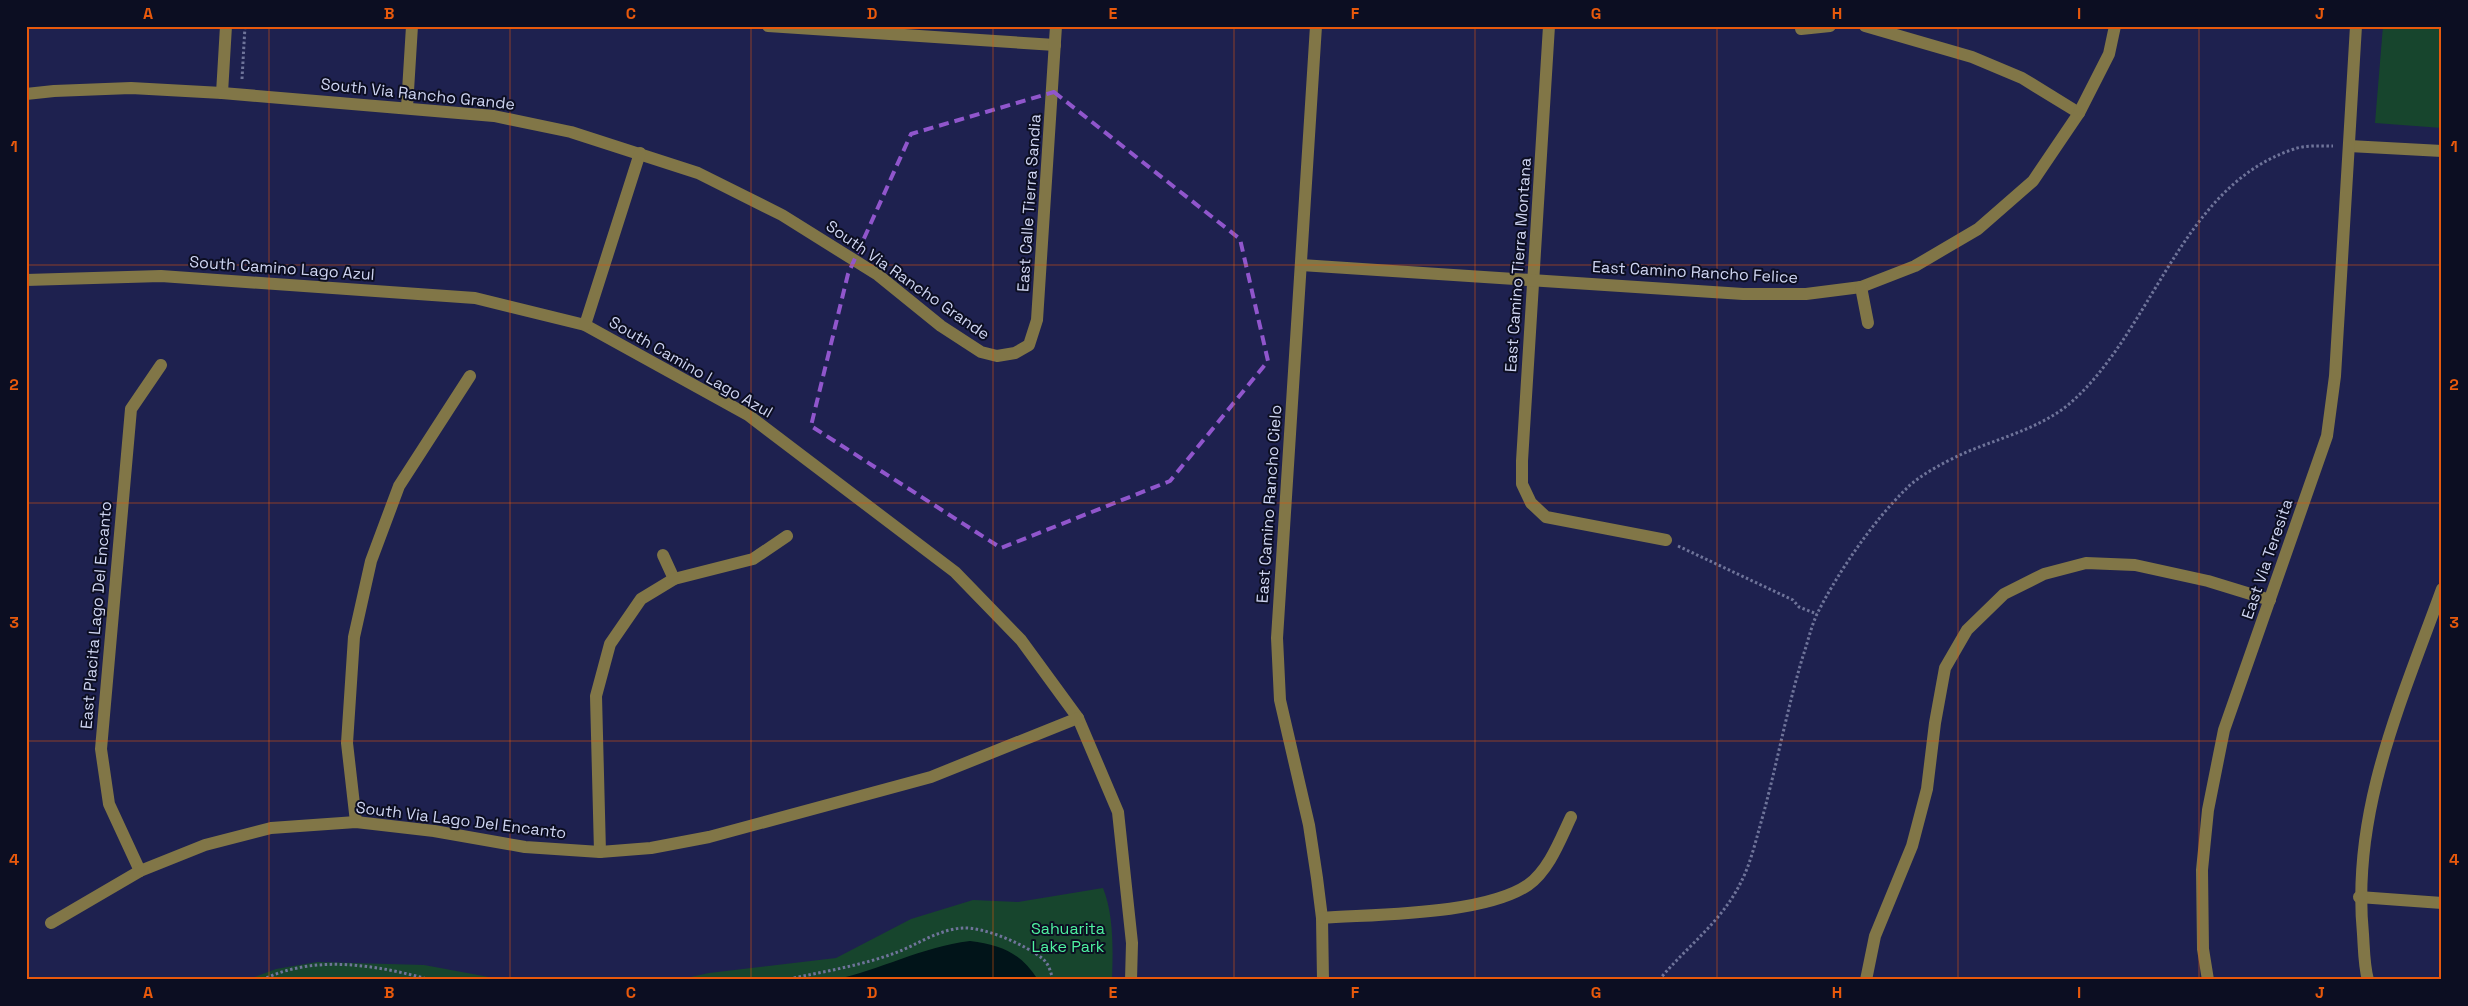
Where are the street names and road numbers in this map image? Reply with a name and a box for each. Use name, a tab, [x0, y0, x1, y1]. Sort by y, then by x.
street label: South Via Rancho Grande	[320, 73, 516, 115]
street label: East Calle Tierra Sandia	[1012, 113, 1046, 293]
street label: East Camino Tierra Montana	[1500, 157, 1536, 373]
street label: South Via Rancho Grande	[822, 215, 994, 345]
street label: South Camino Lago Azul	[189, 251, 375, 285]
street label: East Camino Rancho Felice	[1591, 256, 1799, 288]
street label: South Camino Lago Azul	[605, 311, 777, 423]
street label: East Camino Rancho Cielo	[1252, 404, 1286, 604]
street label: East Via Teresita	[2237, 496, 2297, 622]
street label: East Placita Lago Del Encanto	[76, 500, 116, 730]
street label: South Via Lago Del Encanto	[355, 797, 567, 843]

